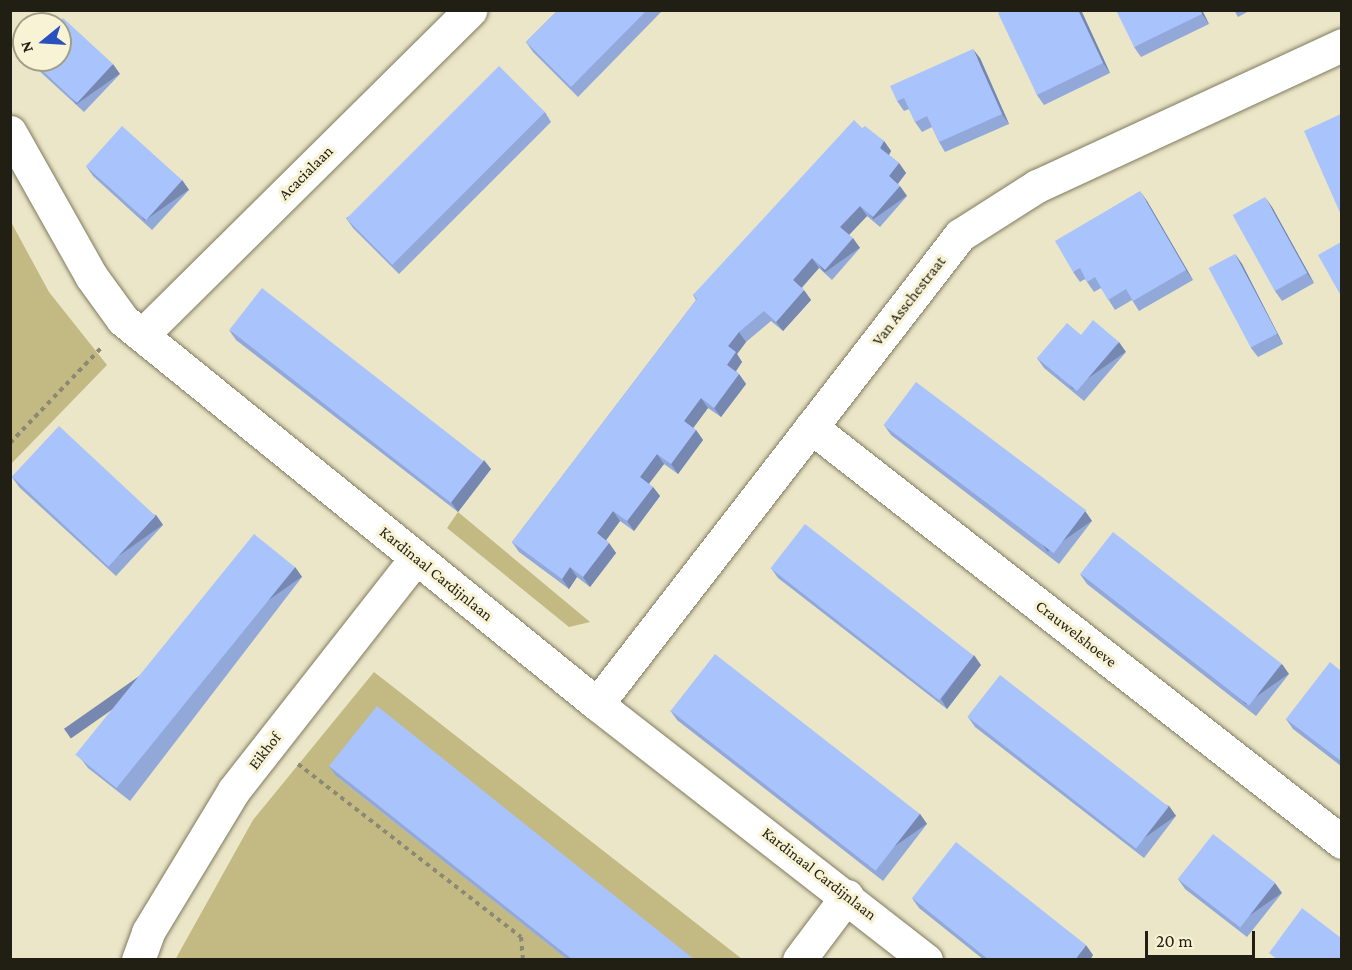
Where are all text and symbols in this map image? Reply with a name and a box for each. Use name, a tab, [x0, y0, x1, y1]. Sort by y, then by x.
north arrow	[12, 12, 72, 72]
text: N	[17, 39, 36, 55]
street label: Acacialaan	[275, 142, 337, 204]
street label: Van Asschestraat	[868, 252, 950, 350]
street label: Kardinaal Cardijnlaan	[376, 523, 496, 625]
street label: Crauwelshoeve	[1032, 596, 1120, 672]
street label: Eikhof	[245, 729, 285, 773]
street label: Kardinaal Cardijnlaan	[758, 823, 880, 925]
scale bar	[1148, 919, 1258, 957]
text: 20 m	[1156, 931, 1193, 951]

